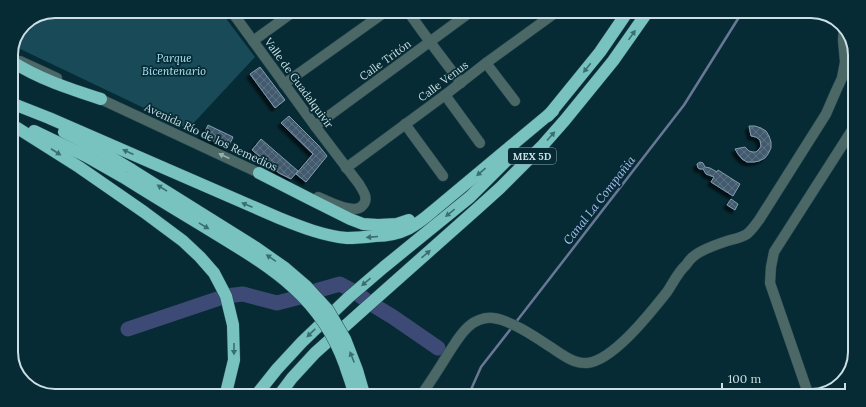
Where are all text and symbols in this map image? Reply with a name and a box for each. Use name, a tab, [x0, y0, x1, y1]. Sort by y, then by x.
one-way arrow	[628, 29, 636, 40]
street label: Valle de Guadalquivir	[261, 34, 337, 131]
street label: Calle Tritón	[356, 36, 414, 83]
park label: Parque Bicentenario	[142, 51, 206, 78]
street label: Calle Venus	[415, 58, 471, 104]
one-way arrow	[583, 62, 591, 73]
street label: Avenida Río de los Remedios	[141, 100, 280, 174]
one-way arrow	[546, 131, 556, 141]
road number: MEX 5D	[508, 148, 556, 164]
one-way arrow	[50, 149, 62, 156]
one-way arrow	[122, 149, 134, 155]
water label: Canal La Compañia	[560, 152, 638, 247]
one-way arrow	[218, 153, 230, 159]
one-way arrow	[475, 167, 486, 176]
one-way arrow	[156, 185, 168, 192]
one-way arrow	[241, 201, 253, 207]
one-way arrow	[445, 209, 456, 218]
one-way arrow	[198, 223, 210, 230]
one-way arrow	[366, 233, 378, 240]
one-way arrow	[421, 250, 430, 259]
one-way arrow	[266, 254, 276, 262]
one-way arrow	[361, 277, 372, 286]
one-way arrow	[306, 328, 316, 338]
one-way arrow	[231, 343, 237, 356]
one-way arrow	[349, 350, 355, 362]
scale bar	[722, 365, 845, 391]
text: 100 m	[728, 371, 761, 386]

